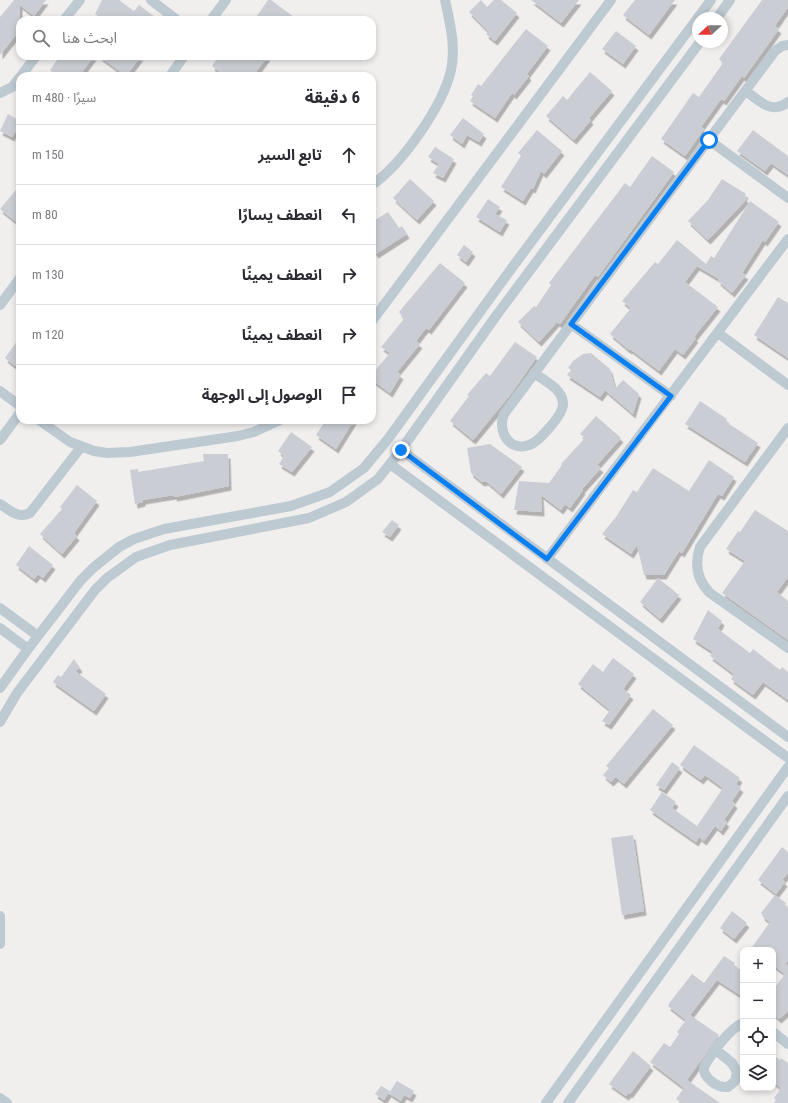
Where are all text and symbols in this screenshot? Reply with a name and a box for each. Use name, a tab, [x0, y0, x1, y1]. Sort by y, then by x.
north arrow	[692, 12, 728, 48]
search box	[16, 16, 376, 60]
icon: search	[30, 27, 52, 49]
text: ابحث هنا	[62, 29, 117, 47]
text: 6 دقيقة	[305, 87, 360, 107]
text: سيرًا · 480 m	[32, 90, 96, 105]
route start	[700, 131, 718, 149]
icon: ahead	[338, 144, 360, 166]
text: تابع السير	[258, 146, 322, 164]
text: 150 m	[32, 147, 64, 162]
icon: left	[338, 204, 360, 226]
text: انعطف يسارًا	[238, 206, 322, 224]
text: 80 m	[32, 207, 58, 222]
icon: right	[338, 264, 360, 286]
text: انعطف يمينًا	[242, 266, 322, 284]
text: 130 m	[32, 267, 64, 282]
icon: right	[338, 324, 360, 346]
text: انعطف يمينًا	[242, 326, 322, 344]
text: 120 m	[32, 327, 64, 342]
icon: arrive	[338, 384, 360, 406]
text: الوصول إلى الوجهة	[202, 386, 322, 404]
route end	[392, 441, 410, 459]
map controls	[740, 947, 776, 1091]
button: +	[740, 947, 776, 983]
button: −	[740, 983, 776, 1019]
button: locate	[740, 1019, 776, 1055]
button: layers	[740, 1055, 776, 1091]

